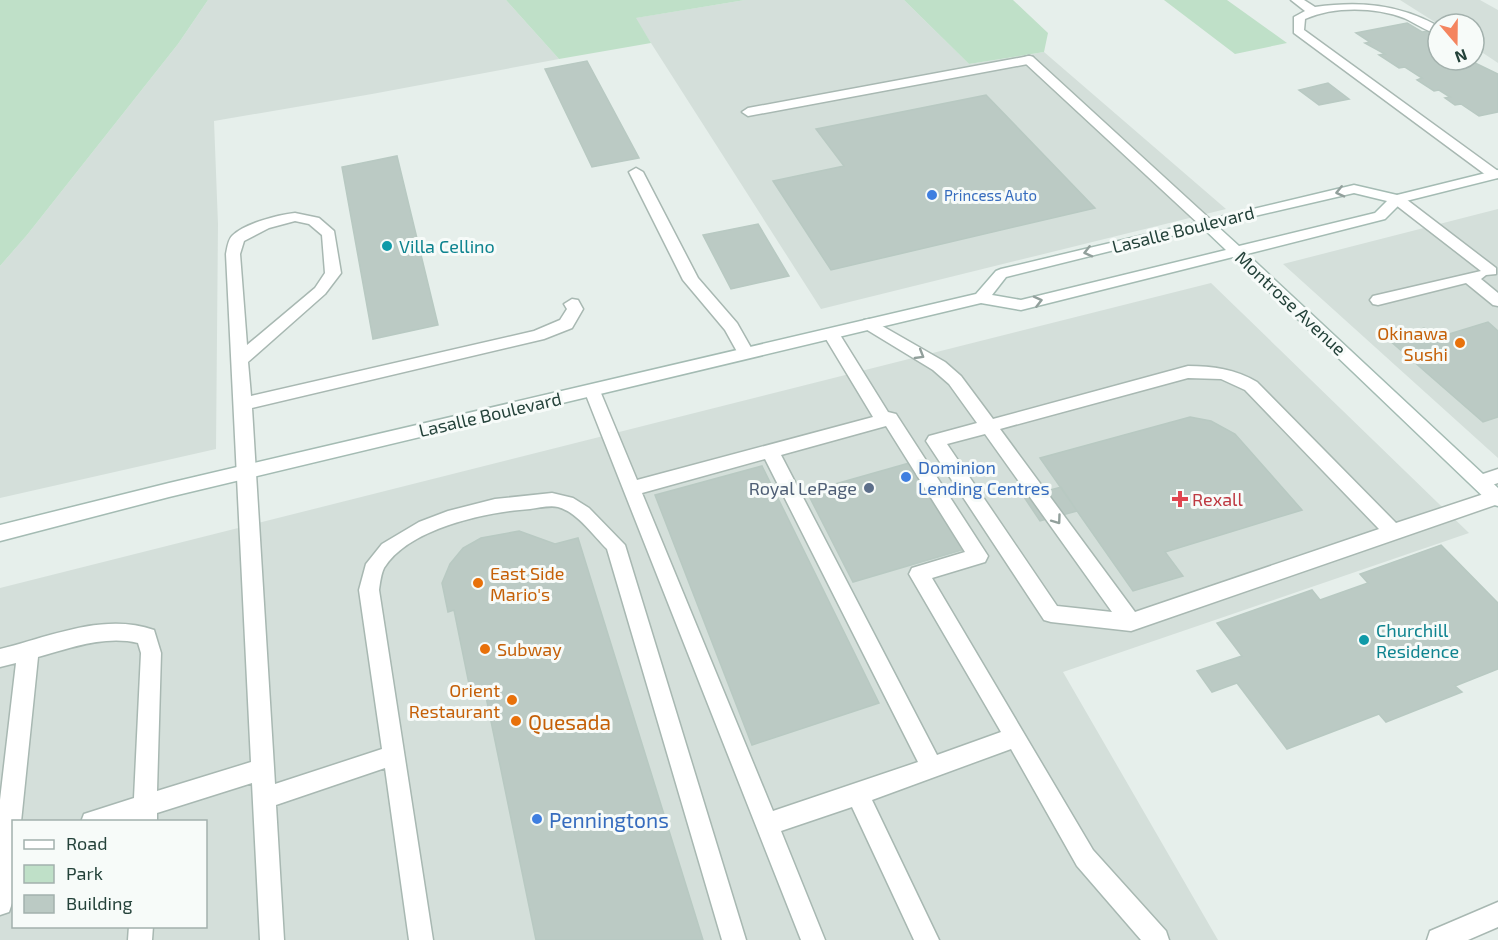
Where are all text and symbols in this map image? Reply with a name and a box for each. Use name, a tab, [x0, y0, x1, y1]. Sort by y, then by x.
north arrow	[1426, 12, 1486, 72]
text: N	[1453, 46, 1470, 67]
one-way arrow	[1335, 185, 1345, 198]
place label: Princess Auto	[944, 186, 1037, 204]
marker: Princess Auto	[925, 188, 939, 202]
street label: Lasalle Boulevard	[1110, 201, 1256, 257]
place label: Villa Cellino	[399, 235, 495, 257]
marker: Villa Cellino	[380, 239, 394, 253]
one-way arrow	[1083, 245, 1093, 258]
street label: Montrose Avenue	[1231, 246, 1351, 360]
one-way arrow	[1033, 296, 1043, 309]
place label: Okinawa Sushi	[1377, 322, 1448, 365]
marker: Okinawa Sushi	[1453, 336, 1467, 350]
one-way arrow	[914, 348, 924, 360]
street label: Lasalle Boulevard	[416, 387, 564, 441]
place label: Dominion Lending Centres	[918, 456, 1050, 499]
marker: Dominion Lending Centres	[899, 470, 913, 484]
place label: Royal LePage	[749, 477, 857, 499]
marker: Royal LePage	[862, 481, 876, 495]
place label: Rexall	[1192, 488, 1243, 510]
marker: Rexall	[1173, 492, 1187, 506]
one-way arrow	[1050, 513, 1061, 524]
place label: East Side Mario's	[490, 562, 565, 605]
marker: East Side Mario's	[471, 576, 485, 590]
place label: Churchill Residence	[1376, 619, 1459, 662]
marker: Churchill Residence	[1357, 633, 1371, 647]
place label: Subway	[497, 638, 562, 660]
marker: Subway	[478, 642, 492, 656]
place label: Orient Restaurant	[409, 679, 500, 722]
marker: Orient Restaurant	[505, 693, 519, 707]
place label: Quesada	[528, 709, 611, 735]
marker: Quesada	[509, 714, 523, 728]
place label: Penningtons	[549, 807, 669, 832]
marker: Penningtons	[530, 812, 544, 826]
legend	[12, 820, 207, 928]
text: Road	[66, 832, 107, 854]
text: Park	[66, 862, 103, 884]
text: Building	[66, 892, 133, 914]

